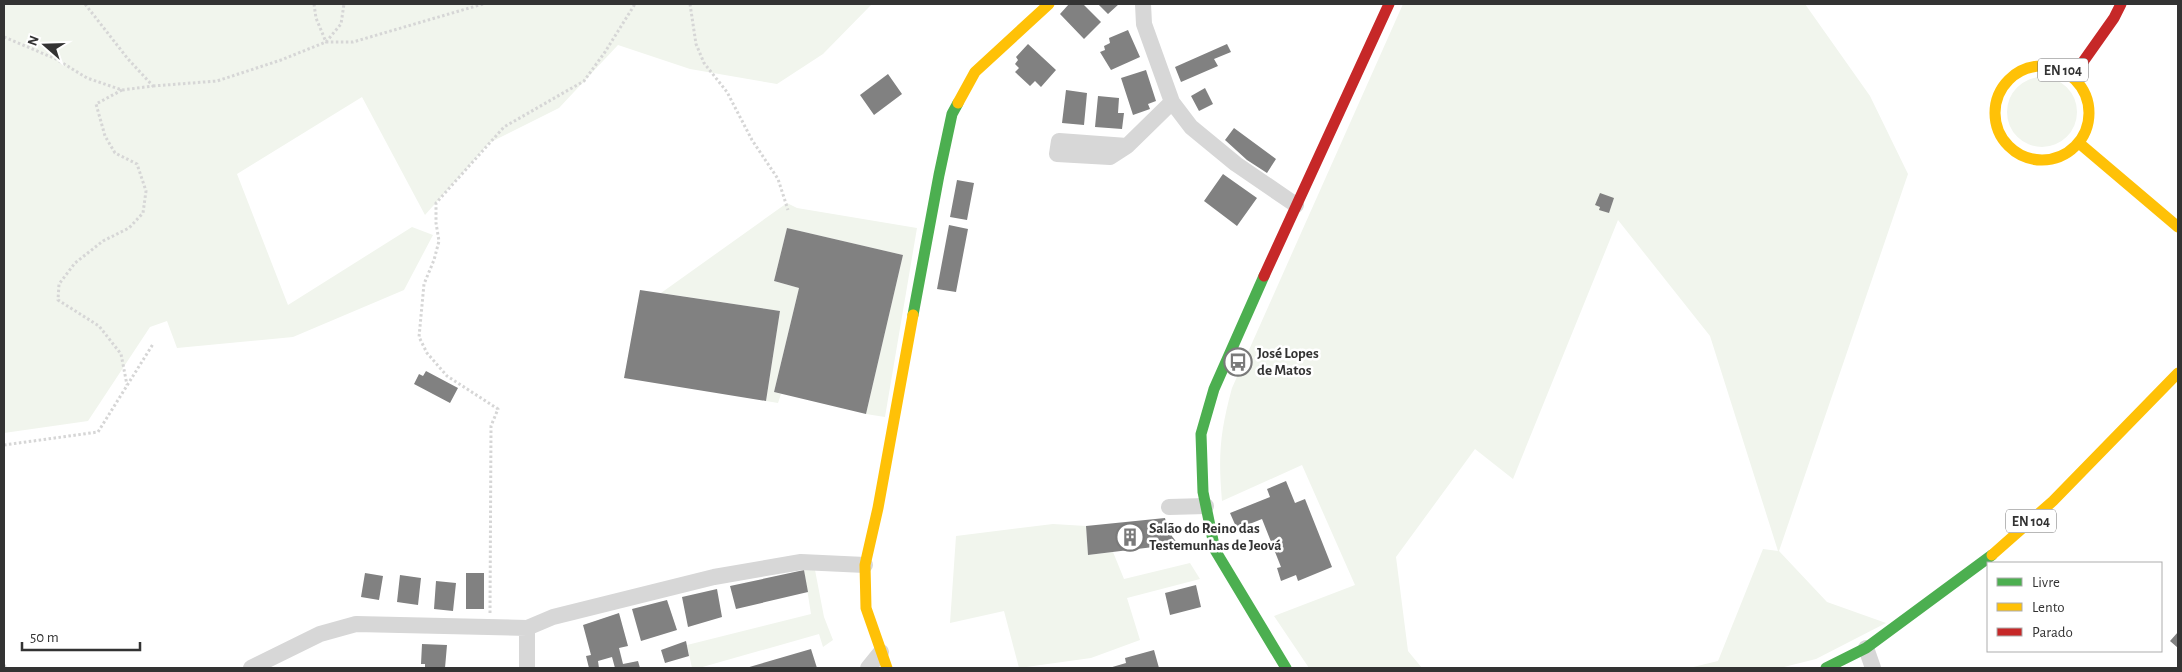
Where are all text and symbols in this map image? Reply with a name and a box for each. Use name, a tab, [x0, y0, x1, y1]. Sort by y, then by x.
north arrow	[20, 20, 70, 70]
text: N	[25, 34, 42, 48]
road number: EN 104	[2038, 58, 2088, 82]
place label: José Lopes de Matos	[1257, 346, 1319, 378]
bus stop icon: José Lopes de Matos	[1223, 347, 1253, 377]
road number: EN 104	[2006, 510, 2056, 532]
place label: Salão do Reino das Testemunhas de Jeová	[1149, 521, 1281, 553]
building icon: Salão do Reino das Testemunhas de Jeová	[1115, 522, 1145, 552]
legend	[1987, 562, 2162, 652]
text: Livre	[2032, 575, 2060, 590]
text: Lento	[2032, 600, 2065, 615]
scale bar	[22, 620, 140, 652]
text: Parado	[2032, 625, 2073, 640]
text: 50 m	[30, 630, 59, 645]

